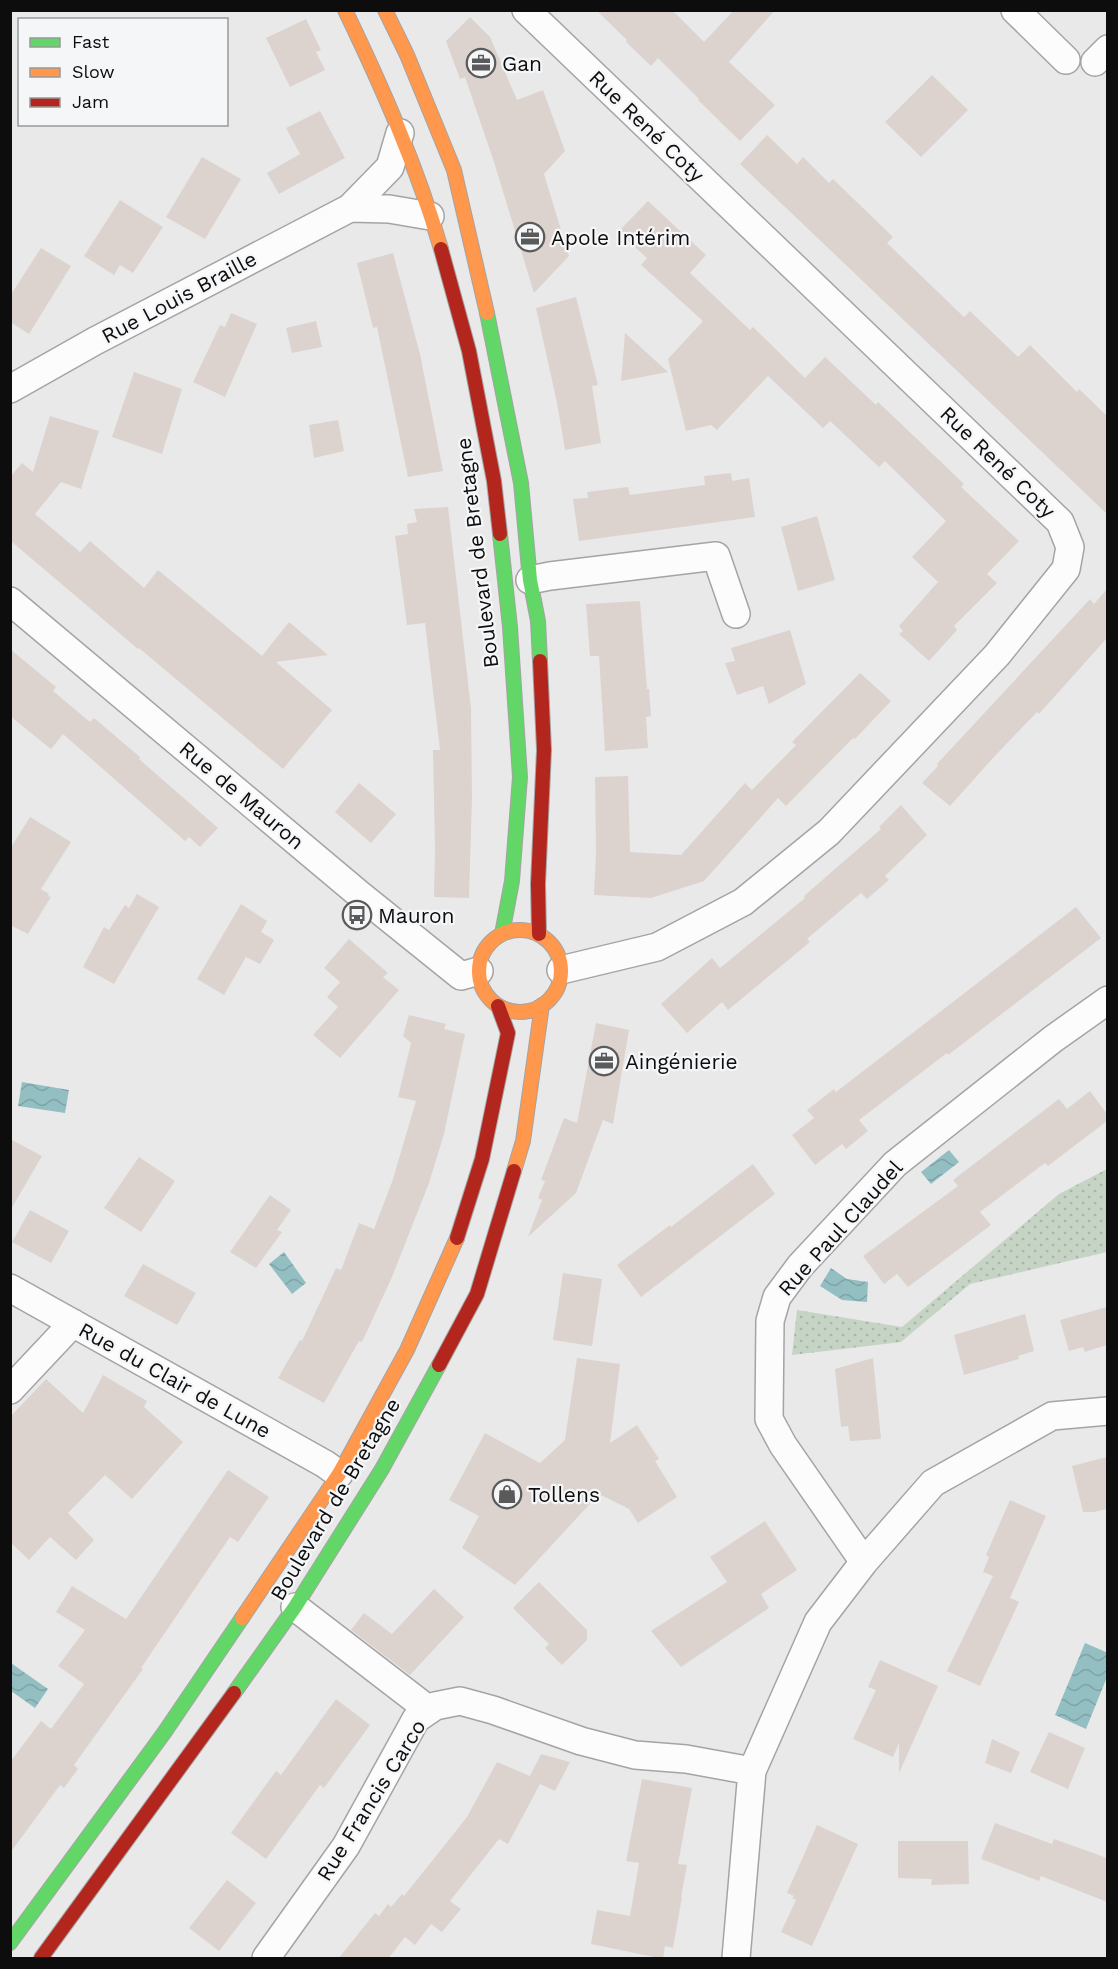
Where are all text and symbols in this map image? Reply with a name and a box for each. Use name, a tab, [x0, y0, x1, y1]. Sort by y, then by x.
legend	[18, 18, 228, 126]
text: Fast	[72, 31, 110, 52]
office icon: Gan	[465, 47, 497, 79]
place label: Gan	[502, 51, 542, 76]
text: Slow	[72, 61, 115, 82]
street label: Rue René Coty	[584, 65, 710, 187]
text: Jam	[72, 91, 109, 112]
office icon: Apole Intérim	[514, 221, 546, 253]
place label: Apole Intérim	[551, 225, 690, 250]
street label: Rue Louis Braille	[97, 246, 261, 348]
street label: Rue René Coty	[935, 401, 1061, 523]
street label: Boulevard de Bretagne	[450, 436, 504, 670]
street label: Rue de Mauron	[175, 736, 309, 854]
bus stop icon: Mauron	[341, 899, 373, 931]
place label: Mauron	[378, 903, 454, 928]
office icon: Aingénierie	[588, 1045, 620, 1077]
place label: Aingénierie	[625, 1049, 738, 1074]
street label: Rue Paul Claudel	[773, 1155, 908, 1301]
street label: Rue du Clair de Lune	[75, 1317, 275, 1443]
street label: Boulevard de Bretagne	[265, 1393, 405, 1605]
shop icon: Tollens	[491, 1478, 523, 1510]
place label: Tollens	[528, 1482, 600, 1507]
street label: Rue Francis Carco	[311, 1715, 431, 1885]

